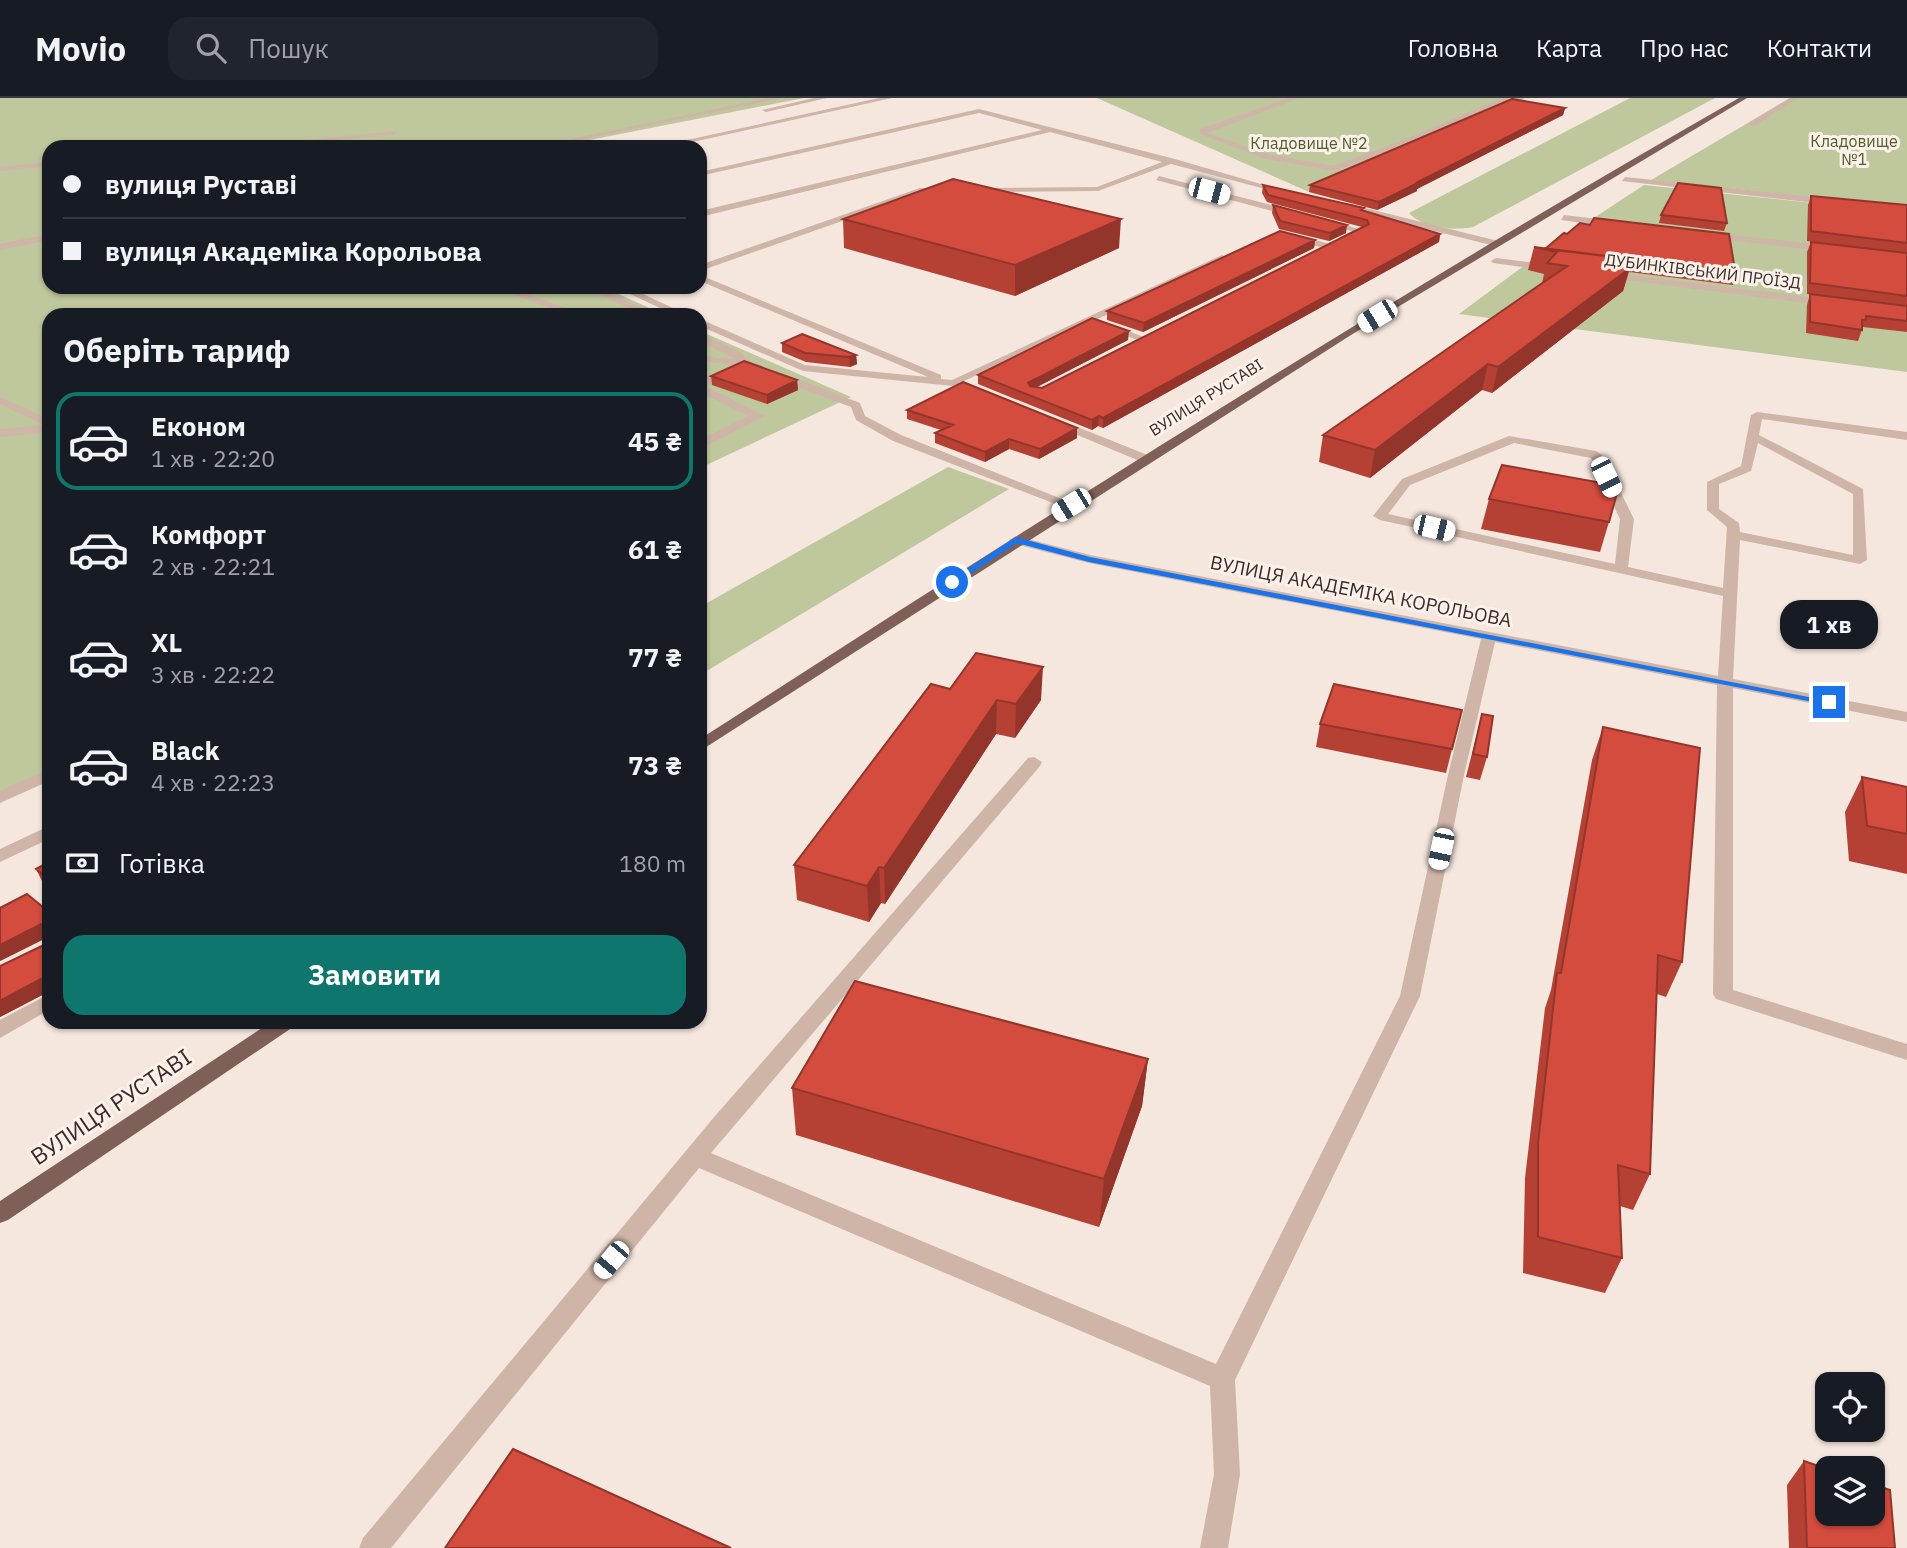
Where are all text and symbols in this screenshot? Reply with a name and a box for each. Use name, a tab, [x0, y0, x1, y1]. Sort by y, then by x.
search box	[168, 17, 658, 80]
text: Movio	[35, 27, 126, 70]
icon: search	[192, 29, 230, 67]
text: Пошук	[248, 31, 329, 65]
text: Головна	[1408, 32, 1498, 64]
text: Карта	[1536, 32, 1602, 64]
text: Про нас	[1640, 32, 1729, 64]
text: Контакти	[1767, 32, 1872, 64]
park label: Кладовище №1	[1810, 131, 1898, 169]
park label: Кладовище №2	[1250, 133, 1368, 153]
text: вулиця Руставі	[105, 167, 297, 201]
car	[1186, 175, 1233, 207]
text: вулиця Академіка Корольова	[105, 234, 482, 268]
street label: ДУБИНКІВСЬКИЙ ПРОЇЗД	[1604, 249, 1803, 293]
car	[1354, 296, 1401, 336]
text: Оберіть тариф	[63, 329, 290, 371]
street label: ВУЛИЦЯ РУСТАВІ	[1145, 354, 1267, 440]
text: Економ	[151, 409, 246, 443]
icon: car	[67, 410, 130, 473]
text: 45 ₴	[628, 424, 682, 458]
text: 1 хв · 22:20	[151, 443, 275, 473]
car	[1588, 454, 1625, 500]
car	[1048, 485, 1095, 525]
car	[1412, 513, 1457, 543]
text: Комфорт	[151, 517, 266, 551]
icon: car	[67, 518, 130, 581]
text: 61 ₴	[628, 532, 682, 566]
street label: ВУЛИЦЯ АКАДЕМІКА КОРОЛЬОВА	[1208, 550, 1514, 632]
text: 2 хв · 22:21	[151, 551, 275, 581]
route start	[936, 566, 968, 598]
callout: 1 хв	[1780, 601, 1878, 650]
text: 1 хв	[1806, 609, 1852, 639]
text: XL	[151, 625, 182, 659]
icon: car	[67, 626, 130, 689]
text: 77 ₴	[628, 640, 682, 674]
text: 3 хв · 22:22	[151, 659, 275, 689]
route end	[1813, 686, 1845, 718]
text: Black	[151, 733, 219, 767]
icon: car	[67, 734, 130, 797]
text: 73 ₴	[628, 748, 682, 782]
text: 4 хв · 22:23	[151, 767, 275, 797]
car	[1427, 826, 1456, 872]
icon: cash	[63, 844, 101, 882]
text: Готівка	[119, 846, 205, 880]
text: 180 m	[619, 848, 686, 878]
button: Замовити	[63, 935, 686, 1015]
street label: ВУЛИЦЯ РУСТАВІ	[24, 1041, 197, 1171]
car	[590, 1237, 633, 1283]
map controls	[1815, 1372, 1885, 1526]
button: locate	[1815, 1372, 1885, 1442]
button: layers	[1815, 1456, 1885, 1526]

